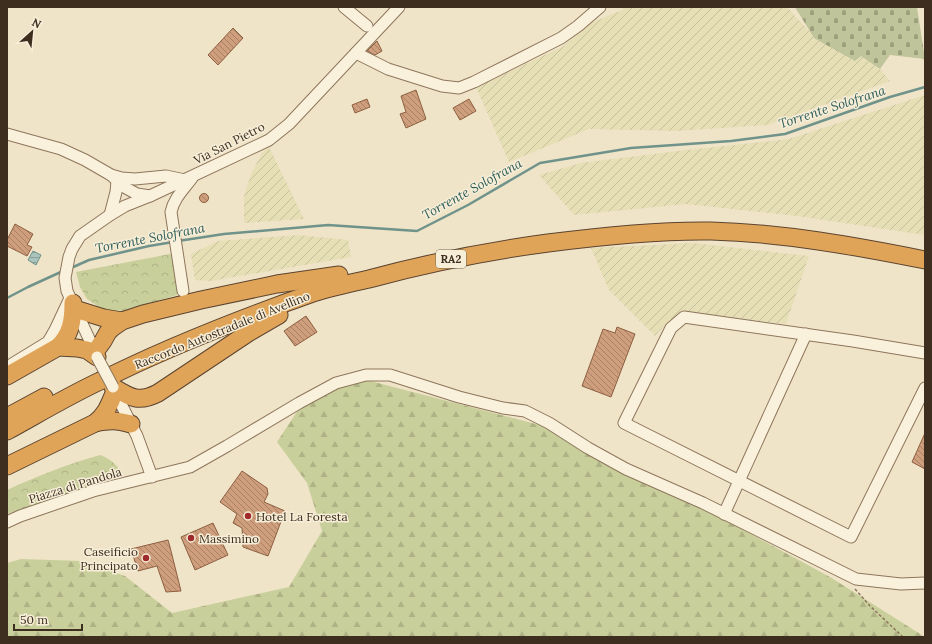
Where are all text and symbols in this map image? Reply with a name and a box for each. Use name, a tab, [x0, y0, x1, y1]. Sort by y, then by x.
north arrow	[12, 12, 52, 52]
text: N	[30, 15, 44, 31]
water label: Torrente Solofrana	[776, 81, 888, 132]
street label: Via San Pietro	[190, 119, 267, 168]
water label: Torrente Solofrana	[419, 154, 526, 223]
water label: Torrente Solofrana	[94, 219, 207, 257]
road number: RA2	[436, 250, 466, 268]
street label: Raccordo Autostradale di Avellino	[132, 288, 312, 372]
street label: Piazza di Pandola	[27, 464, 123, 506]
place label: Hotel La Foresta	[256, 509, 348, 524]
marker: Hotel La Foresta	[243, 511, 253, 521]
place label: Massimino	[199, 531, 259, 546]
marker: Massimino	[186, 533, 196, 543]
place label: Caseificio Principato	[80, 544, 138, 573]
marker: Caseificio Principato	[141, 553, 151, 563]
scale bar	[14, 606, 82, 632]
text: 50 m	[20, 612, 48, 627]

